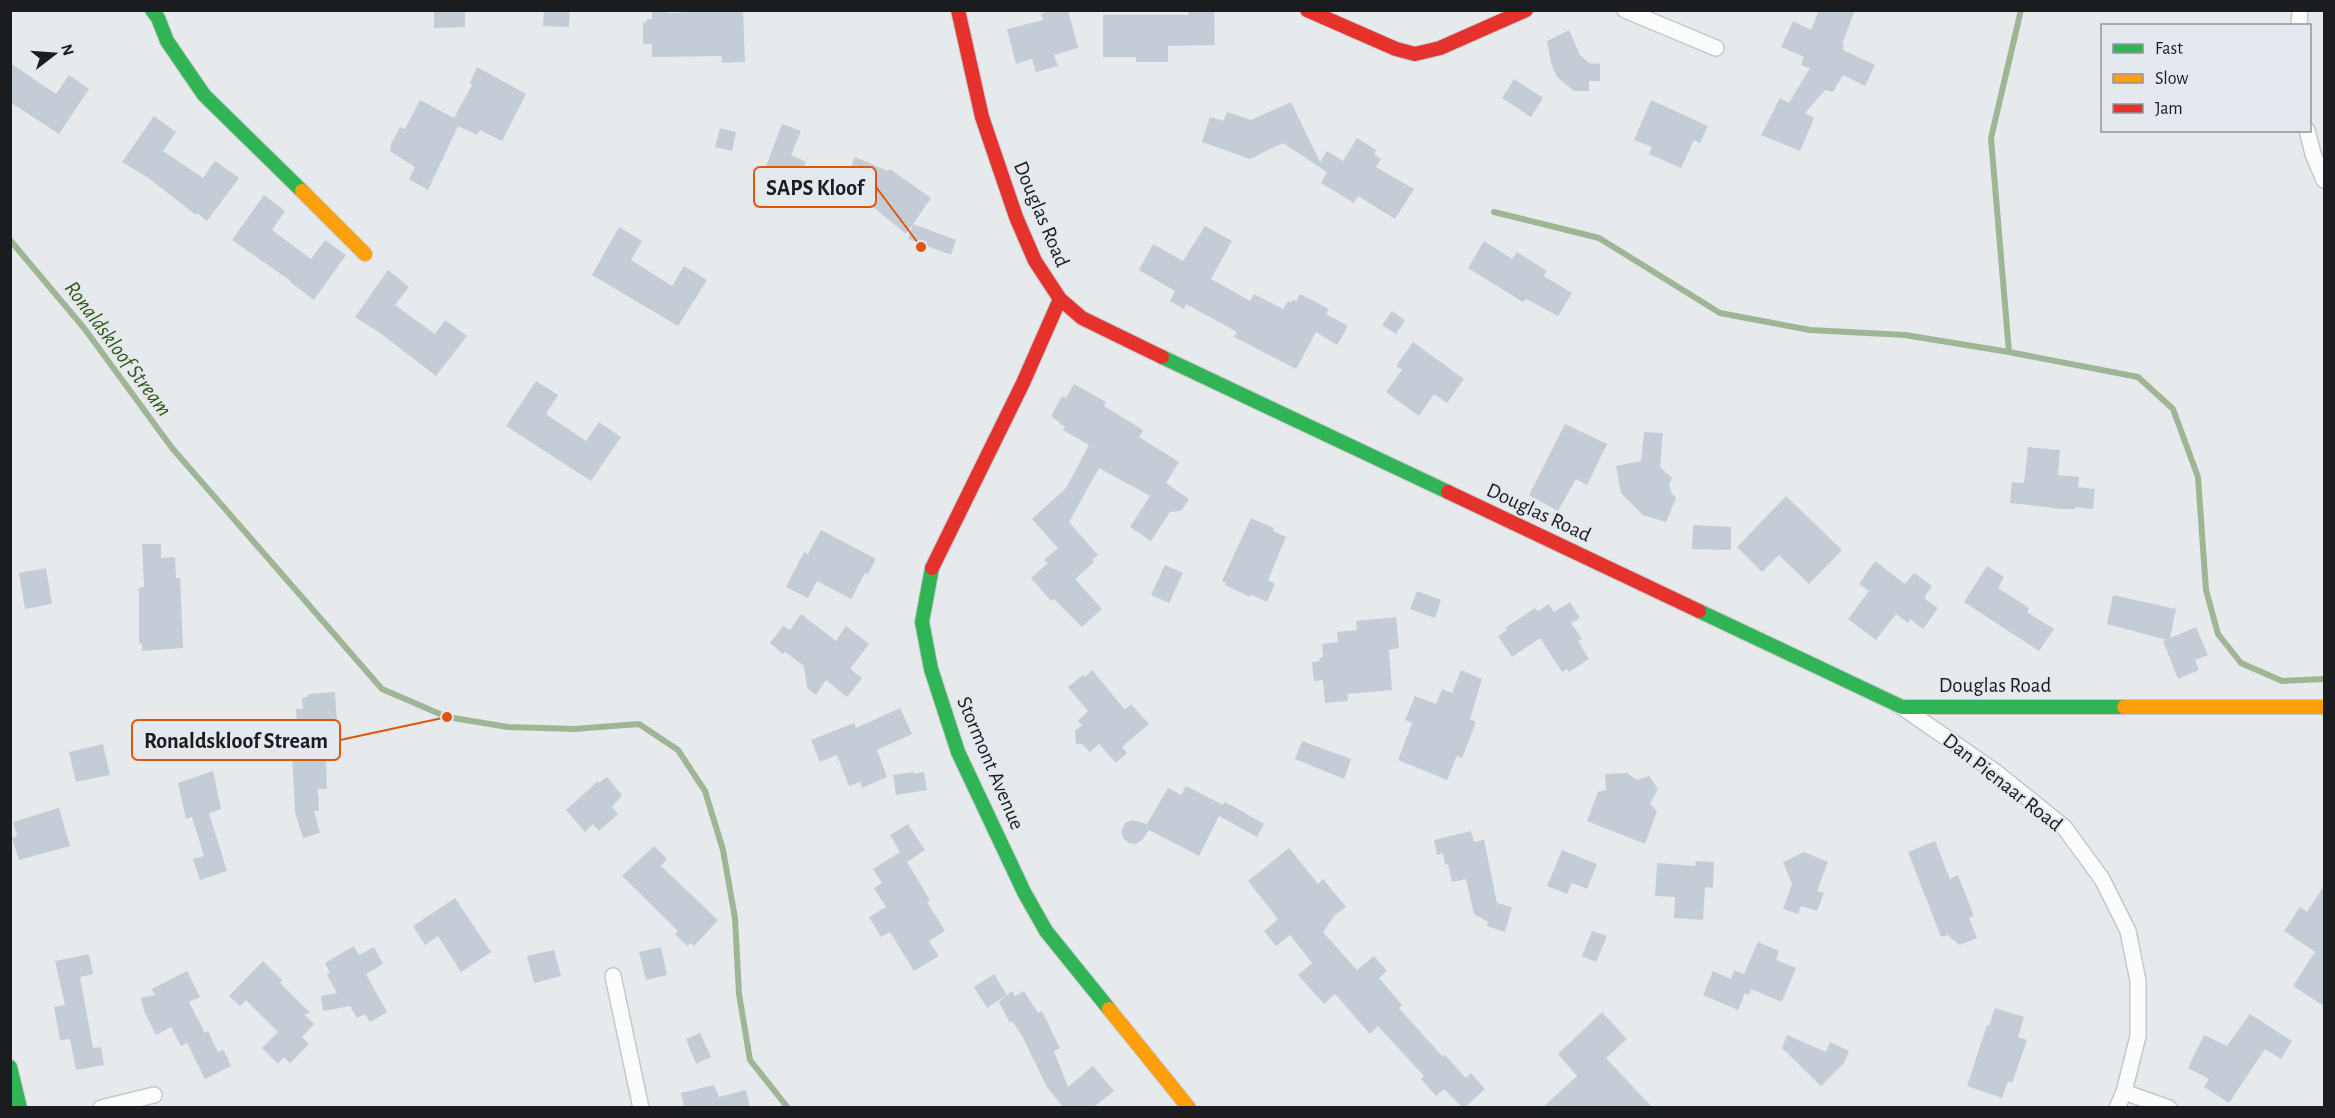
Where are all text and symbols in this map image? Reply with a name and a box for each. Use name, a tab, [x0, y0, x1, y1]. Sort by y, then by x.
north arrow	[24, 24, 84, 84]
legend	[2101, 24, 2311, 132]
text: Fast	[2155, 40, 2183, 58]
text: N	[58, 42, 77, 58]
text: Slow	[2155, 70, 2188, 88]
text: Jam	[2155, 100, 2183, 118]
street label: Douglas Road	[1010, 158, 1073, 270]
callout: SAPS Kloof	[754, 167, 876, 207]
text: SAPS Kloof	[766, 177, 866, 199]
water label: Ronaldskloof Stream	[60, 277, 176, 420]
street label: Douglas Road	[1483, 479, 1594, 546]
street label: Douglas Road	[1939, 675, 2051, 696]
street label: Stormont Avenue	[953, 694, 1028, 833]
callout: Ronaldskloof Stream	[132, 720, 340, 760]
street label: Dan Pienaar Road	[1939, 729, 2066, 835]
text: Ronaldskloof Stream	[144, 730, 328, 752]

